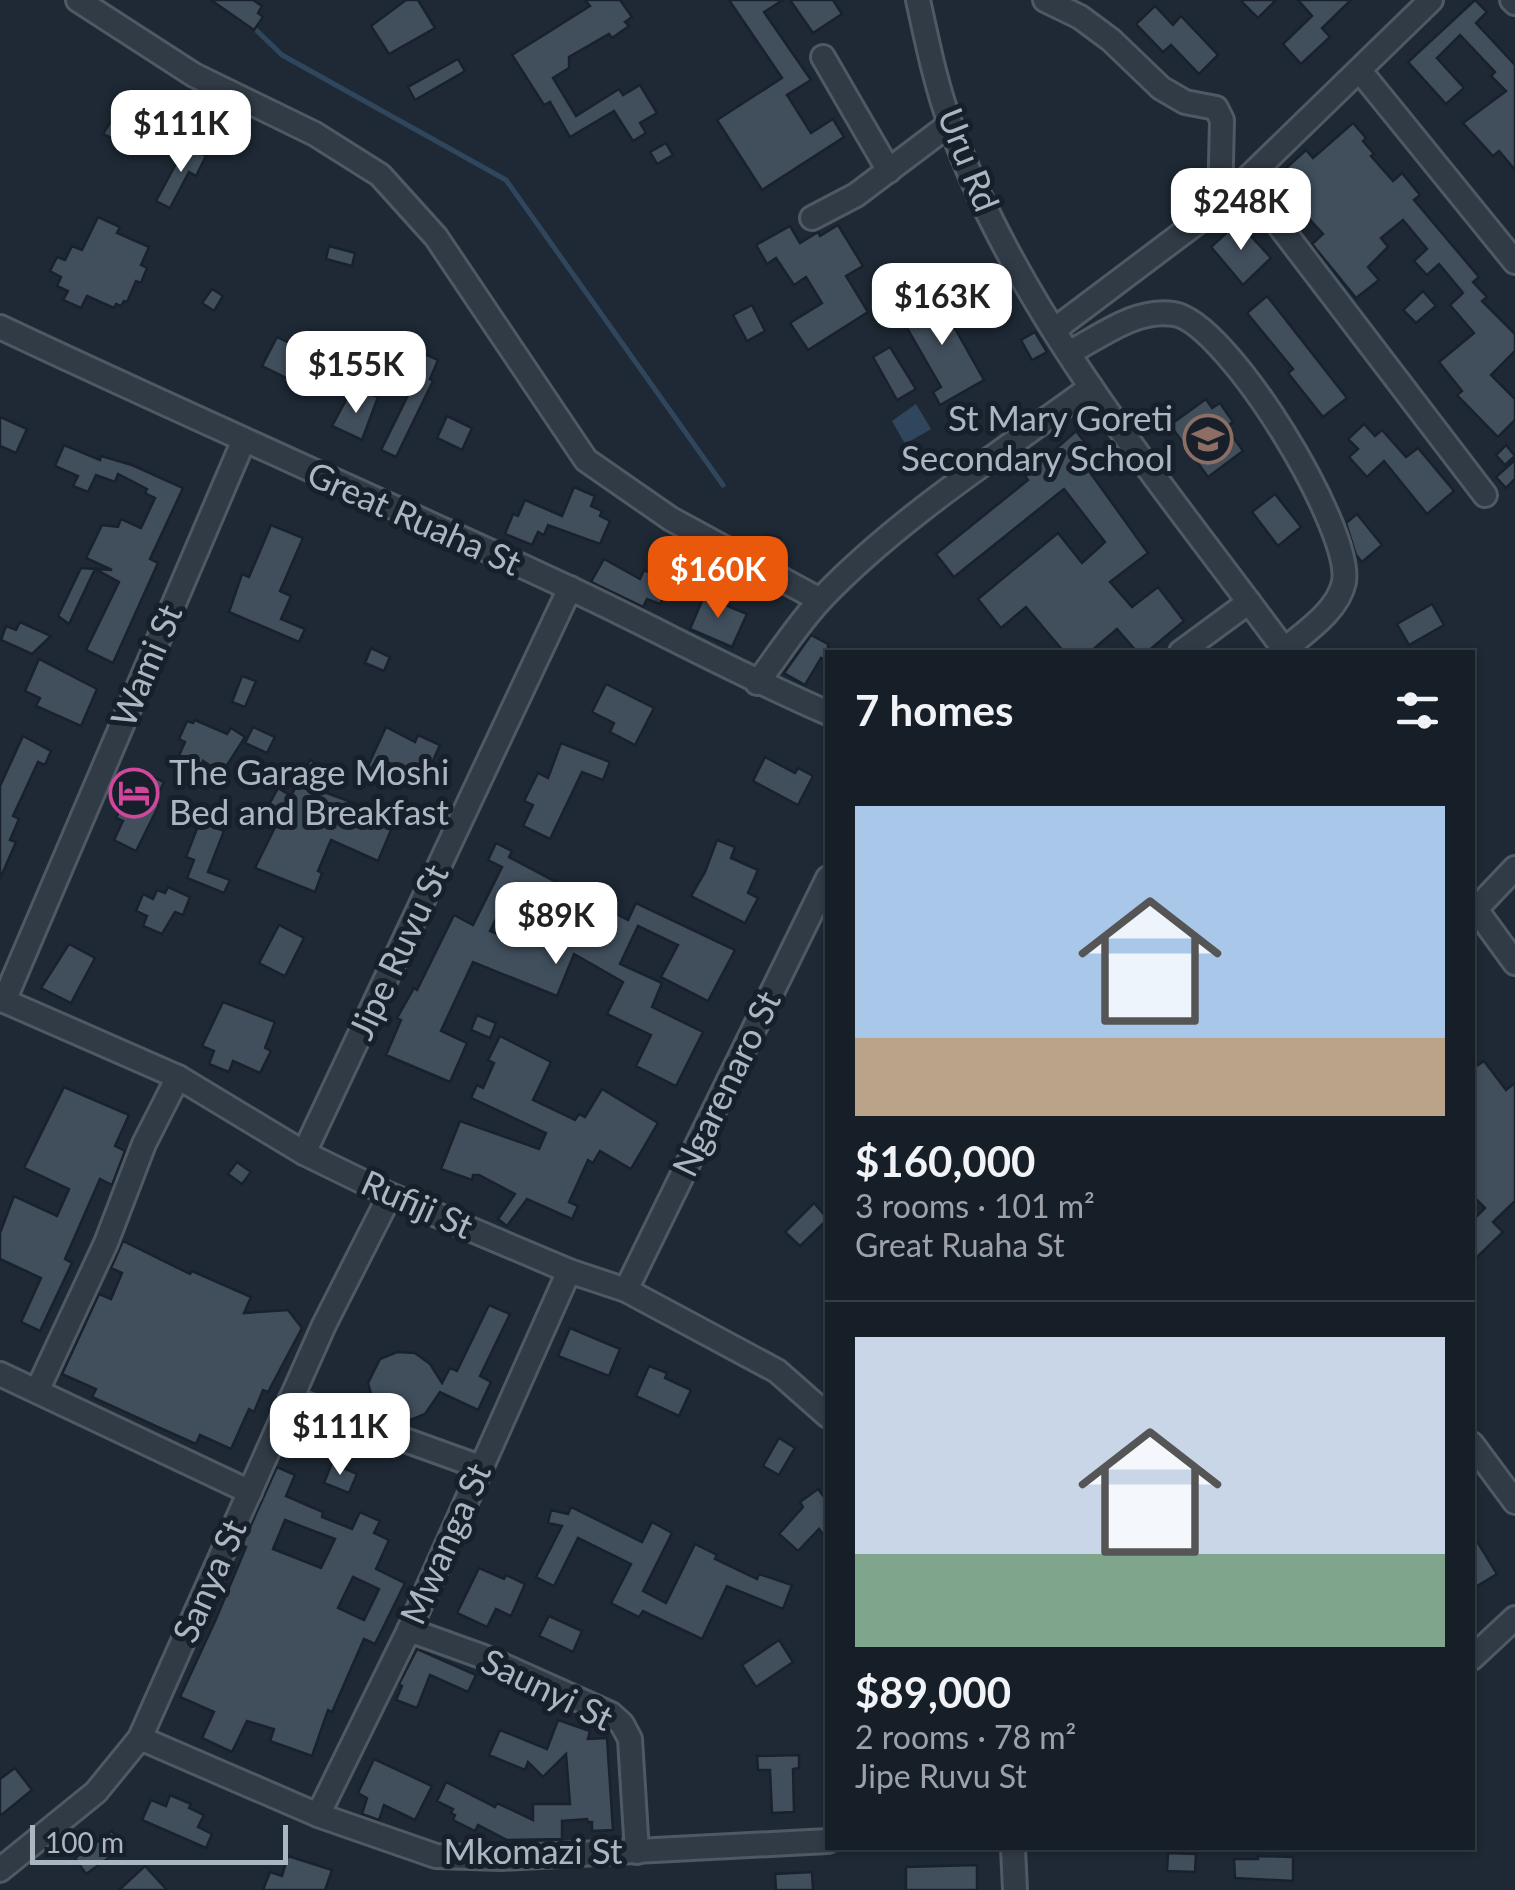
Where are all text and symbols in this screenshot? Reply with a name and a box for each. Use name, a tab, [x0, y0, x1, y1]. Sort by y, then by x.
pin: $111K	[111, 90, 251, 175]
street label: Uru Rd	[930, 102, 1009, 217]
text: $111K	[133, 103, 229, 142]
pin: $248K	[1171, 168, 1311, 253]
text: $248K	[1193, 181, 1289, 220]
pin: $163K	[872, 263, 1012, 348]
text: $163K	[894, 276, 990, 315]
pin: $155K	[286, 331, 426, 416]
text: $155K	[308, 344, 404, 383]
place label: St Mary Goreti Secondary School	[901, 396, 1173, 478]
school or university icon: St Mary Goreti Secondary School	[1182, 413, 1234, 465]
street label: Great Ruaha St	[302, 451, 528, 583]
pin: $160K	[648, 536, 788, 621]
text: $160K	[670, 549, 766, 588]
street label: Wami St	[101, 597, 190, 733]
icon: filters	[1390, 683, 1445, 738]
text: 7 homes	[855, 685, 1013, 735]
place label: The Garage Moshi Bed and Breakfast	[169, 750, 450, 832]
hotel icon: The Garage Moshi Bed and Breakfast	[108, 767, 160, 819]
street label: Jipe Ruvu St	[338, 857, 456, 1045]
icon: home	[1060, 871, 1240, 1051]
pin: $89K	[497, 882, 615, 967]
text: $89K	[517, 895, 595, 934]
street label: Ngarenaro St	[662, 983, 788, 1183]
text: $160,000	[855, 1136, 1035, 1186]
street label: Rufiji St	[356, 1160, 480, 1246]
text: 3 rooms · 101 m²	[855, 1186, 1095, 1225]
text: Great Ruaha St	[855, 1225, 1065, 1264]
pin: $111K	[270, 1393, 410, 1478]
icon: home	[1060, 1402, 1240, 1582]
text: $111K	[292, 1406, 388, 1445]
street label: Mwanga St	[390, 1456, 498, 1630]
street label: Sanya St	[163, 1512, 254, 1648]
street label: Saunyi St	[475, 1638, 621, 1738]
text: $89,000	[855, 1667, 1011, 1717]
text: 2 rooms · 78 m²	[855, 1717, 1076, 1756]
text: Jipe Ruvu St	[855, 1756, 1027, 1795]
scale bar	[30, 1820, 288, 1864]
text: 100 m	[45, 1825, 124, 1859]
street label: Mkomazi St	[444, 1829, 623, 1871]

